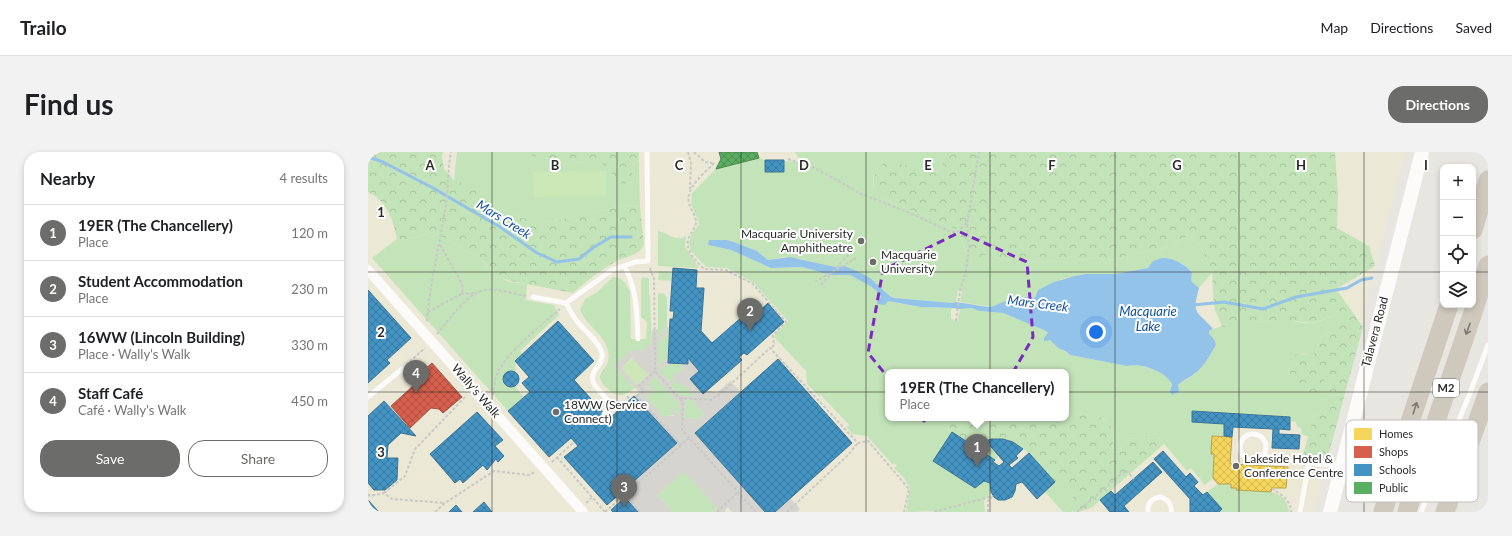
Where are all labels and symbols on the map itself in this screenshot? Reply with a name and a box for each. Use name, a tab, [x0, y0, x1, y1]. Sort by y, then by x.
text: A	[424, 157, 435, 173]
text: B	[551, 157, 560, 173]
text: C	[675, 157, 684, 173]
text: D	[799, 157, 809, 173]
text: E	[924, 157, 932, 173]
text: F	[1048, 157, 1056, 173]
text: G	[1172, 157, 1182, 173]
text: H	[1296, 157, 1306, 173]
text: I	[1424, 157, 1428, 173]
water label: Mars Creek	[474, 196, 535, 242]
text: 1	[377, 204, 385, 220]
place label: Macquarie University Amphitheatre	[741, 226, 854, 255]
marker: Macquarie University Amphitheatre	[856, 236, 866, 246]
place label: Macquarie University	[881, 247, 937, 276]
marker: Macquarie University	[868, 257, 878, 267]
water label: Mars Creek	[1007, 291, 1070, 315]
street label: Talavera Road	[1358, 295, 1391, 369]
pin: 2	[737, 298, 763, 331]
water label: Macquarie Lake	[1119, 303, 1177, 334]
your location	[1086, 322, 1106, 342]
one-way arrow	[1463, 323, 1471, 335]
text: 2	[377, 324, 385, 340]
pin: 4	[403, 360, 429, 393]
street label: Wally's Walk	[449, 361, 504, 421]
road number: M2	[1433, 379, 1459, 397]
place label: 18WW (Service Connect)	[564, 397, 647, 426]
one-way arrow	[1412, 401, 1419, 414]
marker: 18WW (Service Connect)	[551, 407, 561, 417]
legend	[1346, 420, 1478, 502]
text: Homes	[1379, 427, 1413, 440]
pin: 1	[964, 434, 990, 467]
text: 3	[377, 444, 385, 460]
text: Shops	[1379, 445, 1408, 458]
place label: Lakeside Hotel & Conference Centre	[1244, 451, 1343, 480]
marker: Lakeside Hotel & Conference Centre	[1231, 461, 1241, 471]
text: Schools	[1379, 463, 1416, 476]
pin: 3	[611, 474, 637, 507]
text: Public	[1379, 481, 1408, 494]

